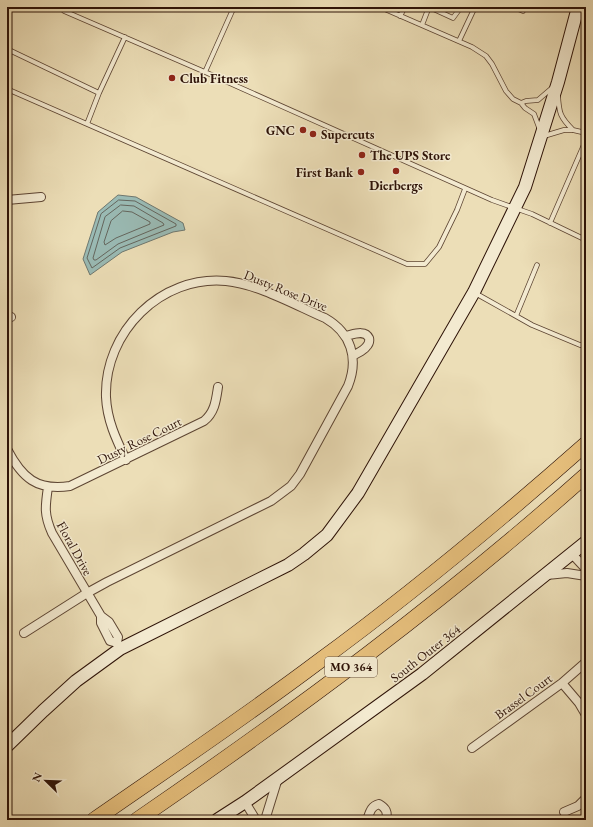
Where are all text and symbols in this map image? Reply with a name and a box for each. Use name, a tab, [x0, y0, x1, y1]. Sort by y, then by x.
place label: Club Fitness	[180, 70, 248, 87]
marker: Club Fitness	[167, 73, 177, 83]
place label: GNC	[266, 122, 295, 139]
marker: GNC	[298, 125, 308, 135]
place label: Supercuts	[321, 126, 375, 143]
marker: Supercuts	[308, 129, 318, 139]
place label: The UPS Store	[370, 147, 451, 164]
marker: The UPS Store	[357, 150, 367, 160]
place label: First Bank	[296, 164, 354, 181]
marker: Dierbergs	[391, 166, 401, 176]
marker: First Bank	[356, 167, 366, 177]
place label: Dierbergs	[369, 177, 423, 194]
street label: Dusty Rose Drive	[242, 266, 330, 315]
street label: Dusty Rose Court	[94, 413, 184, 468]
street label: Floral Drive	[53, 518, 96, 578]
street label: South Outer 364	[387, 620, 464, 686]
road number: MO 364	[325, 657, 377, 677]
street label: Brassel Court	[491, 670, 556, 723]
north arrow	[26, 761, 66, 801]
text: N	[29, 770, 45, 784]

